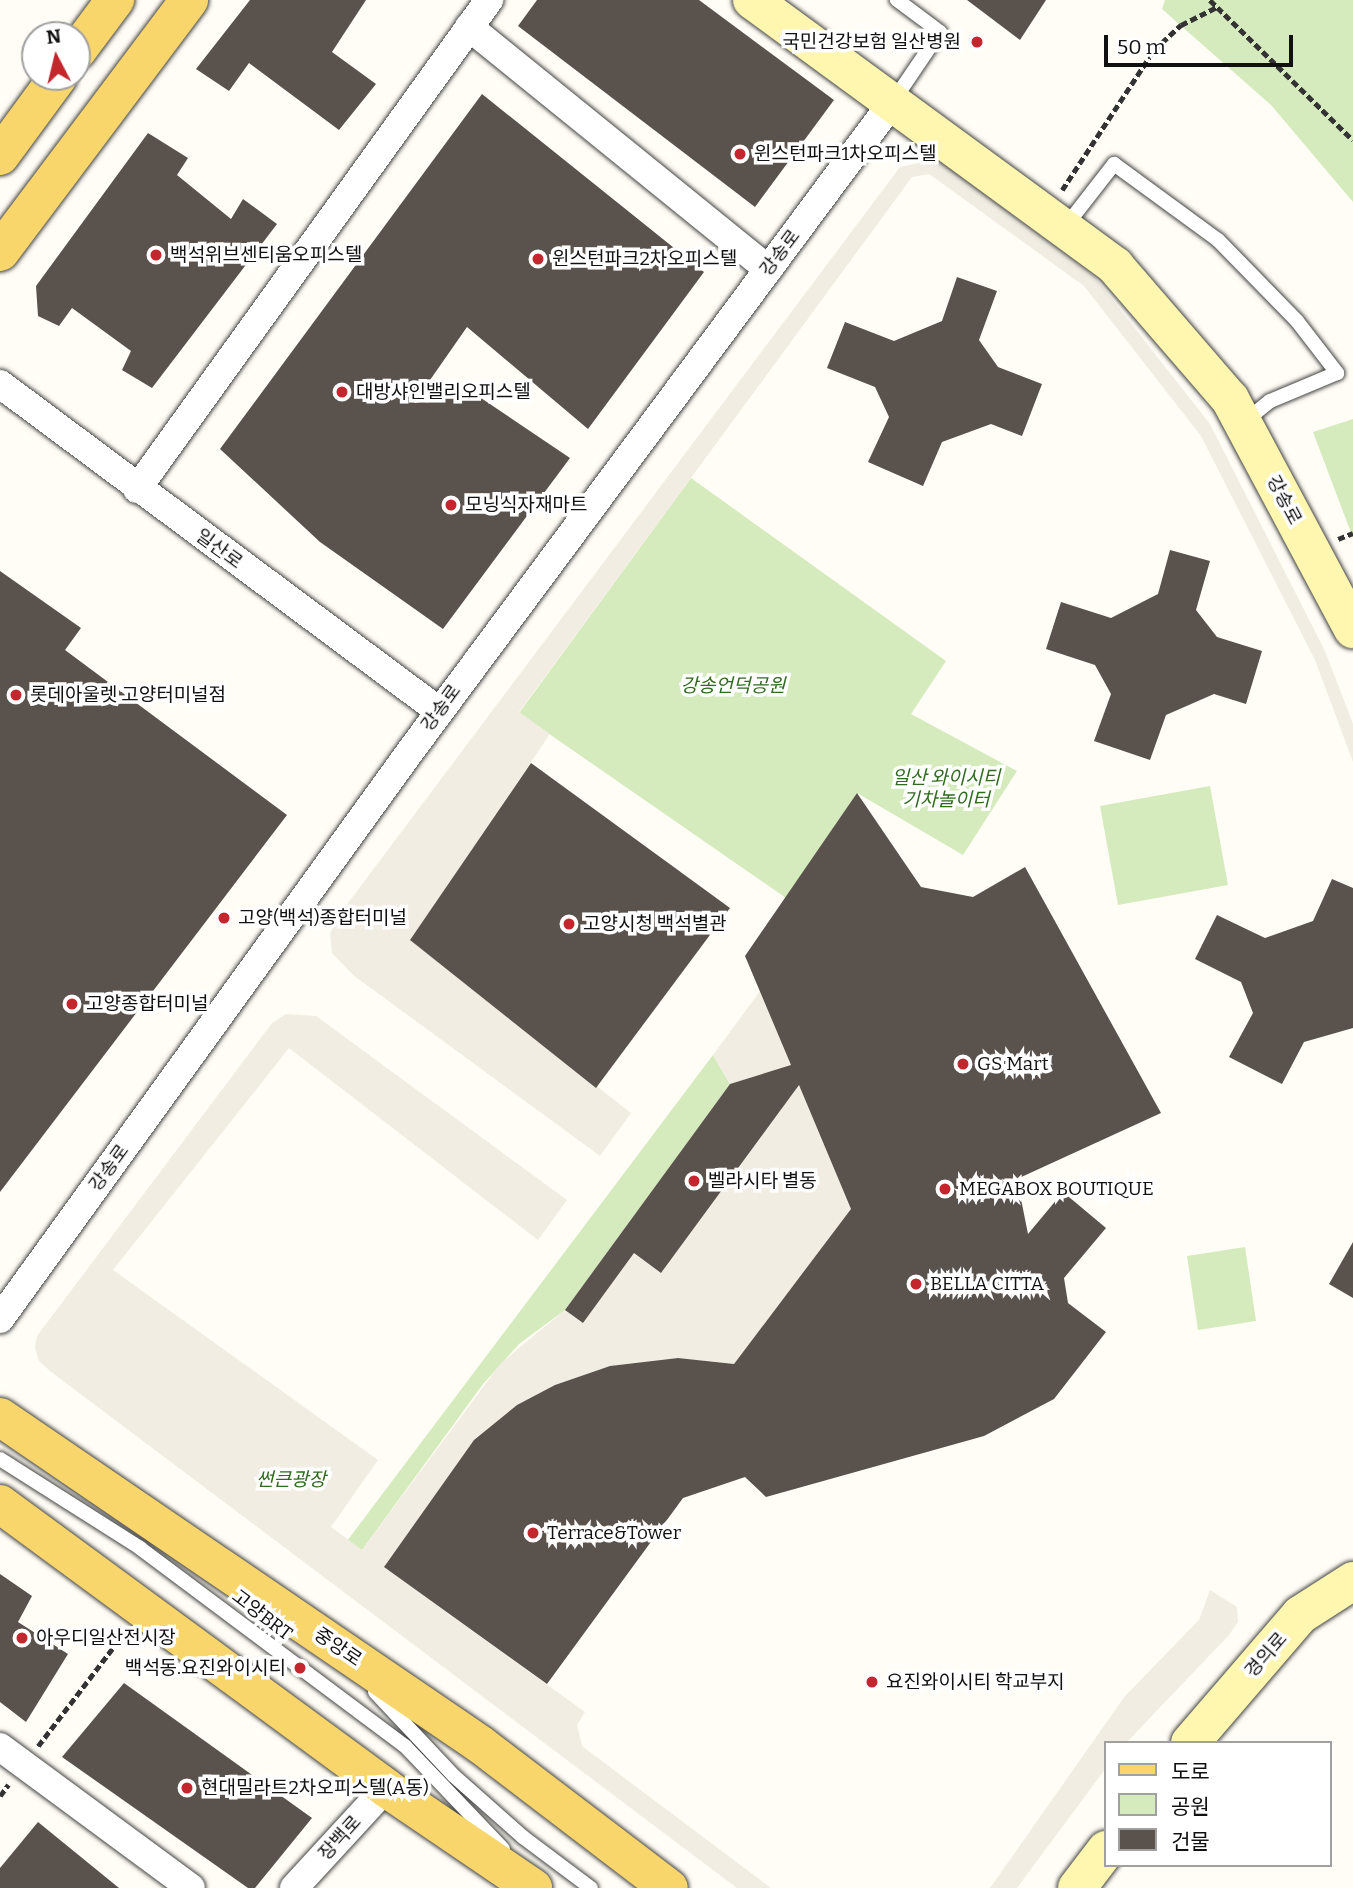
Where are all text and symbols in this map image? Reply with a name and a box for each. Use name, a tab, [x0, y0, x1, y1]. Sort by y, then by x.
north arrow	[21, 21, 91, 91]
scale bar	[1108, 21, 1297, 65]
text: N	[45, 24, 62, 49]
place label: 국민건강보험 일산병원	[782, 31, 961, 53]
marker: 국민건강보험 일산병원	[967, 32, 987, 52]
text: 50 m	[1117, 34, 1166, 60]
place label: 윈스턴파크1차오피스텔	[754, 143, 937, 165]
marker: 윈스턴파크1차오피스텔	[732, 146, 748, 162]
street label: 강송로	[755, 225, 805, 281]
place label: 백석위브센티움오피스텔	[170, 244, 362, 266]
marker: 백석위브센티움오피스텔	[148, 247, 164, 263]
place label: 윈스턴파크2차오피스텔	[552, 248, 737, 270]
marker: 윈스턴파크2차오피스텔	[530, 251, 546, 267]
place label: 대방샤인밸리오피스텔	[356, 381, 531, 403]
marker: 대방샤인밸리오피스텔	[334, 384, 350, 400]
street label: 강송로	[1262, 471, 1306, 529]
place label: 모닝식자재마트	[465, 494, 587, 516]
marker: 모닝식자재마트	[443, 497, 459, 513]
street label: 일산로	[191, 524, 247, 574]
park label: 강송언덕공원	[681, 675, 785, 697]
street label: 강송로	[416, 680, 466, 736]
place label: 롯데아울렛 고양터미널점	[30, 684, 226, 706]
marker: 롯데아울렛 고양터미널점	[8, 687, 24, 703]
park label: 일산 와이시티 기차놀이터	[892, 767, 1000, 811]
place label: 고양(백석)종합터미널	[238, 907, 407, 929]
marker: 고양(백석)종합터미널	[216, 910, 232, 926]
place label: 고양시청 백석별관	[583, 913, 727, 935]
marker: 고양시청 백석별관	[561, 916, 577, 932]
place label: 고양종합터미널	[86, 993, 208, 1015]
marker: 고양종합터미널	[64, 996, 80, 1012]
place label: GS Mart	[977, 1053, 1049, 1075]
marker: GS Mart	[955, 1056, 971, 1072]
street label: 강송로	[84, 1140, 134, 1196]
place label: 벨라시타 별동	[708, 1170, 817, 1192]
marker: 벨라시타 별동	[686, 1173, 702, 1189]
place label: MEGABOX BOUTIQUE	[959, 1178, 1154, 1200]
marker: MEGABOX BOUTIQUE	[937, 1181, 953, 1197]
place label: BELLA CITTA	[930, 1273, 1044, 1295]
marker: BELLA CITTA	[908, 1276, 924, 1292]
park label: 썬큰광장	[256, 1469, 326, 1491]
place label: Terrace&Tower	[547, 1522, 681, 1544]
marker: Terrace&Tower	[525, 1525, 541, 1541]
street label: 고양BRT	[227, 1585, 297, 1645]
street label: 중앙로	[310, 1623, 366, 1671]
place label: 아우디일산전시장	[36, 1627, 176, 1649]
street label: 경의로	[1240, 1628, 1292, 1682]
marker: 아우디일산전시장	[14, 1630, 30, 1646]
place label: 백석동.요진와이시티	[125, 1657, 286, 1679]
marker: 백석동.요진와이시티	[292, 1660, 308, 1676]
place label: 요진와이시티 학교부지	[886, 1671, 1065, 1693]
marker: 요진와이시티 학교부지	[864, 1674, 880, 1690]
legend	[1104, 1741, 1332, 1867]
text: 도로	[1171, 1759, 1210, 1785]
place label: 현대밀라트2차오피스텔(A동)	[201, 1777, 429, 1799]
marker: 현대밀라트2차오피스텔(A동)	[179, 1780, 195, 1796]
text: 공원	[1171, 1794, 1210, 1820]
street label: 장백로	[314, 1811, 366, 1865]
text: 건물	[1171, 1829, 1210, 1855]

